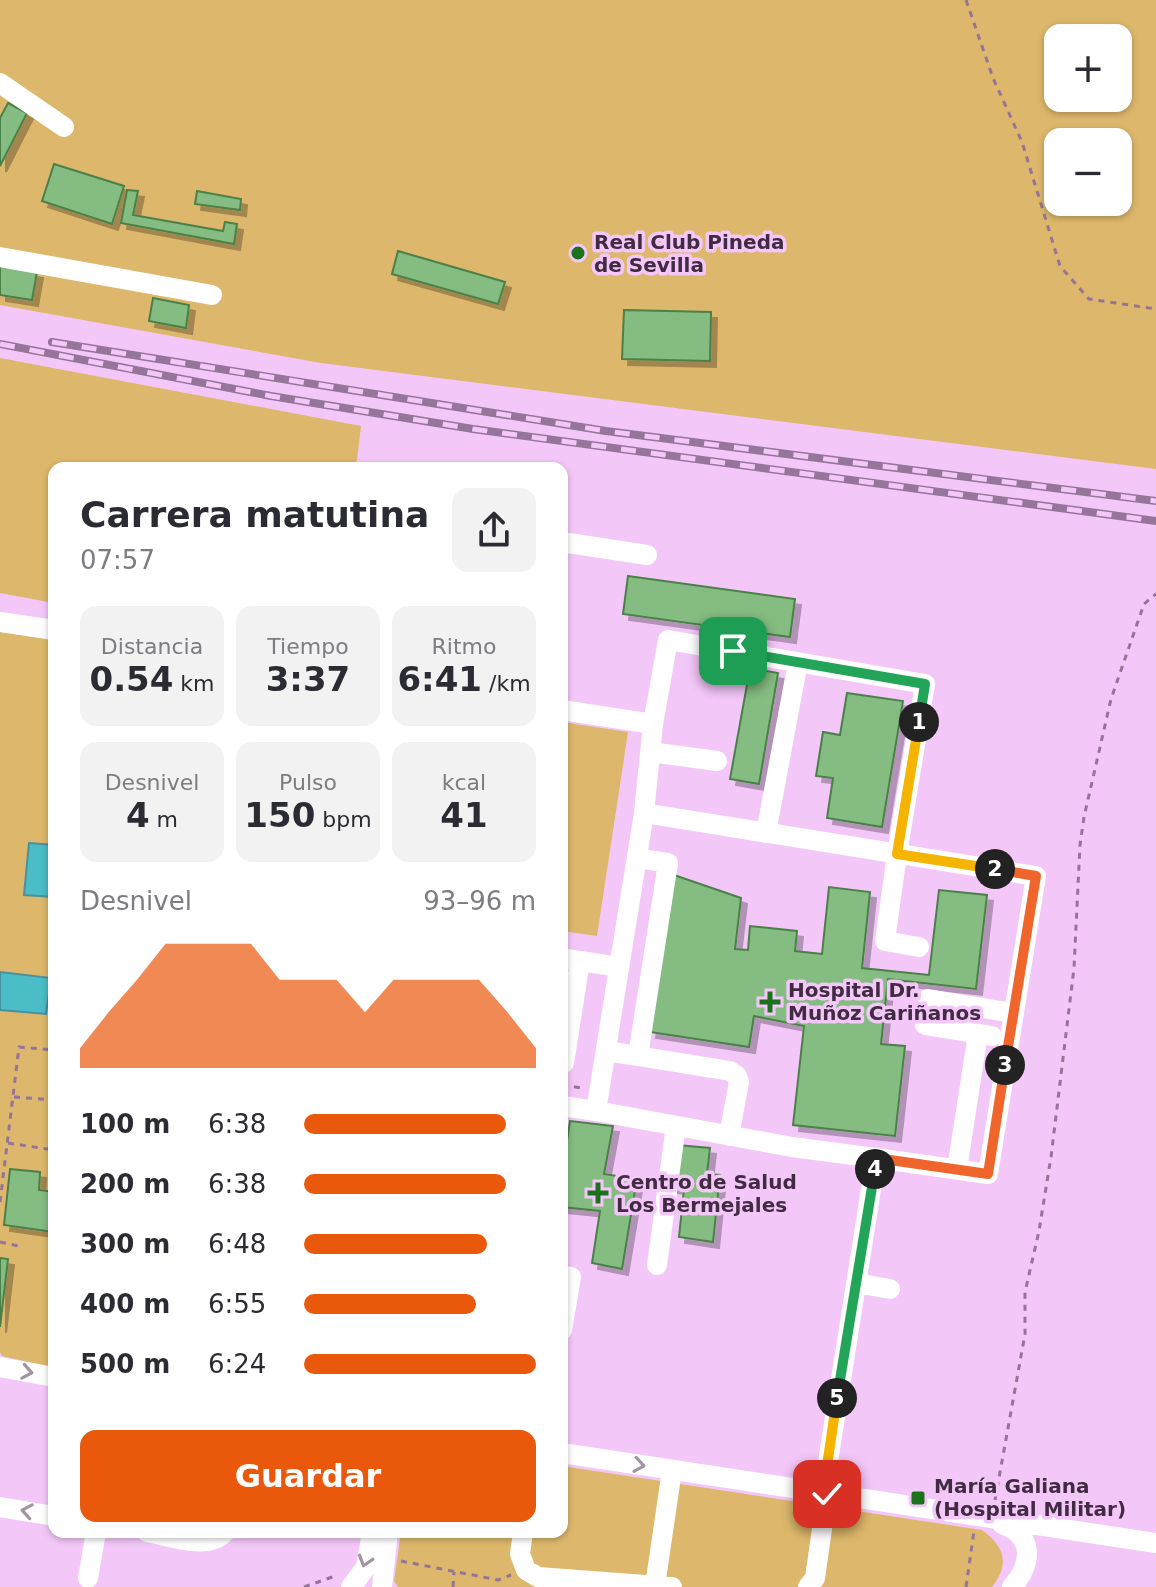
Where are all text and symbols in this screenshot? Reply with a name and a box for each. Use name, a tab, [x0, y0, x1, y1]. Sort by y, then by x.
map controls	[1044, 24, 1132, 216]
button: +	[1044, 24, 1132, 112]
button: −	[1044, 128, 1132, 216]
place label: Real Club Pineda de Sevilla	[594, 230, 784, 277]
marker: Real Club Pineda de Sevilla	[569, 244, 587, 262]
button: share	[452, 488, 536, 572]
text: Carrera matutina	[80, 494, 429, 535]
text: 07:57	[80, 545, 155, 575]
pin	[699, 617, 767, 685]
icon: arrive	[711, 629, 755, 673]
text: Distancia	[101, 634, 203, 659]
text: Tiempo	[267, 634, 349, 659]
text: Ritmo	[432, 634, 496, 659]
text: 0.54	[89, 659, 173, 699]
text: 3:37	[266, 659, 350, 699]
text: 6:41	[397, 659, 482, 699]
text: km	[173, 671, 215, 696]
text: /km	[482, 671, 531, 696]
pin: 1	[899, 702, 939, 742]
text: 1	[911, 709, 927, 734]
text: Desnivel	[105, 770, 199, 795]
text: Pulso	[279, 770, 337, 795]
text: kcal	[442, 770, 486, 795]
text: 4	[126, 795, 150, 835]
text: 150	[244, 795, 315, 835]
text: 41	[440, 795, 488, 835]
text: m	[150, 807, 178, 832]
text: bpm	[315, 807, 372, 832]
pin: 2	[975, 849, 1015, 889]
text: 2	[987, 856, 1003, 881]
text: Desnivel	[80, 886, 192, 916]
text: 93–96 m	[423, 886, 536, 916]
place label: Hospital Dr. Muñoz Cariñanos	[788, 978, 981, 1025]
marker: Hospital Dr. Muñoz Cariñanos	[759, 991, 781, 1013]
pin: 3	[985, 1045, 1025, 1085]
text: 3	[997, 1052, 1013, 1077]
text: 100 m	[80, 1109, 170, 1139]
text: 6:38	[208, 1109, 266, 1139]
pin: 4	[855, 1149, 895, 1189]
text: 4	[867, 1156, 883, 1181]
text: 200 m	[80, 1169, 170, 1199]
text: 6:38	[208, 1169, 266, 1199]
place label: Centro de Salud Los Bermejales	[616, 1170, 797, 1217]
marker: Centro de Salud Los Bermejales	[587, 1182, 609, 1204]
text: 300 m	[80, 1229, 170, 1259]
text: 6:48	[208, 1229, 266, 1259]
text: 400 m	[80, 1289, 170, 1319]
text: 6:55	[208, 1289, 266, 1319]
text: 500 m	[80, 1349, 170, 1379]
text: 6:24	[208, 1349, 266, 1379]
one-way arrow	[20, 1362, 34, 1379]
pin: 5	[817, 1378, 857, 1418]
text: 5	[829, 1385, 845, 1410]
button: Guardar	[80, 1430, 536, 1522]
one-way arrow	[632, 1456, 646, 1473]
pin	[793, 1460, 861, 1528]
icon: check	[805, 1472, 849, 1516]
place label: María Galiana (Hospital Militar)	[934, 1474, 1126, 1521]
marker: María Galiana (Hospital Militar)	[909, 1489, 927, 1507]
one-way arrow	[20, 1504, 34, 1521]
one-way arrow	[358, 1554, 374, 1567]

